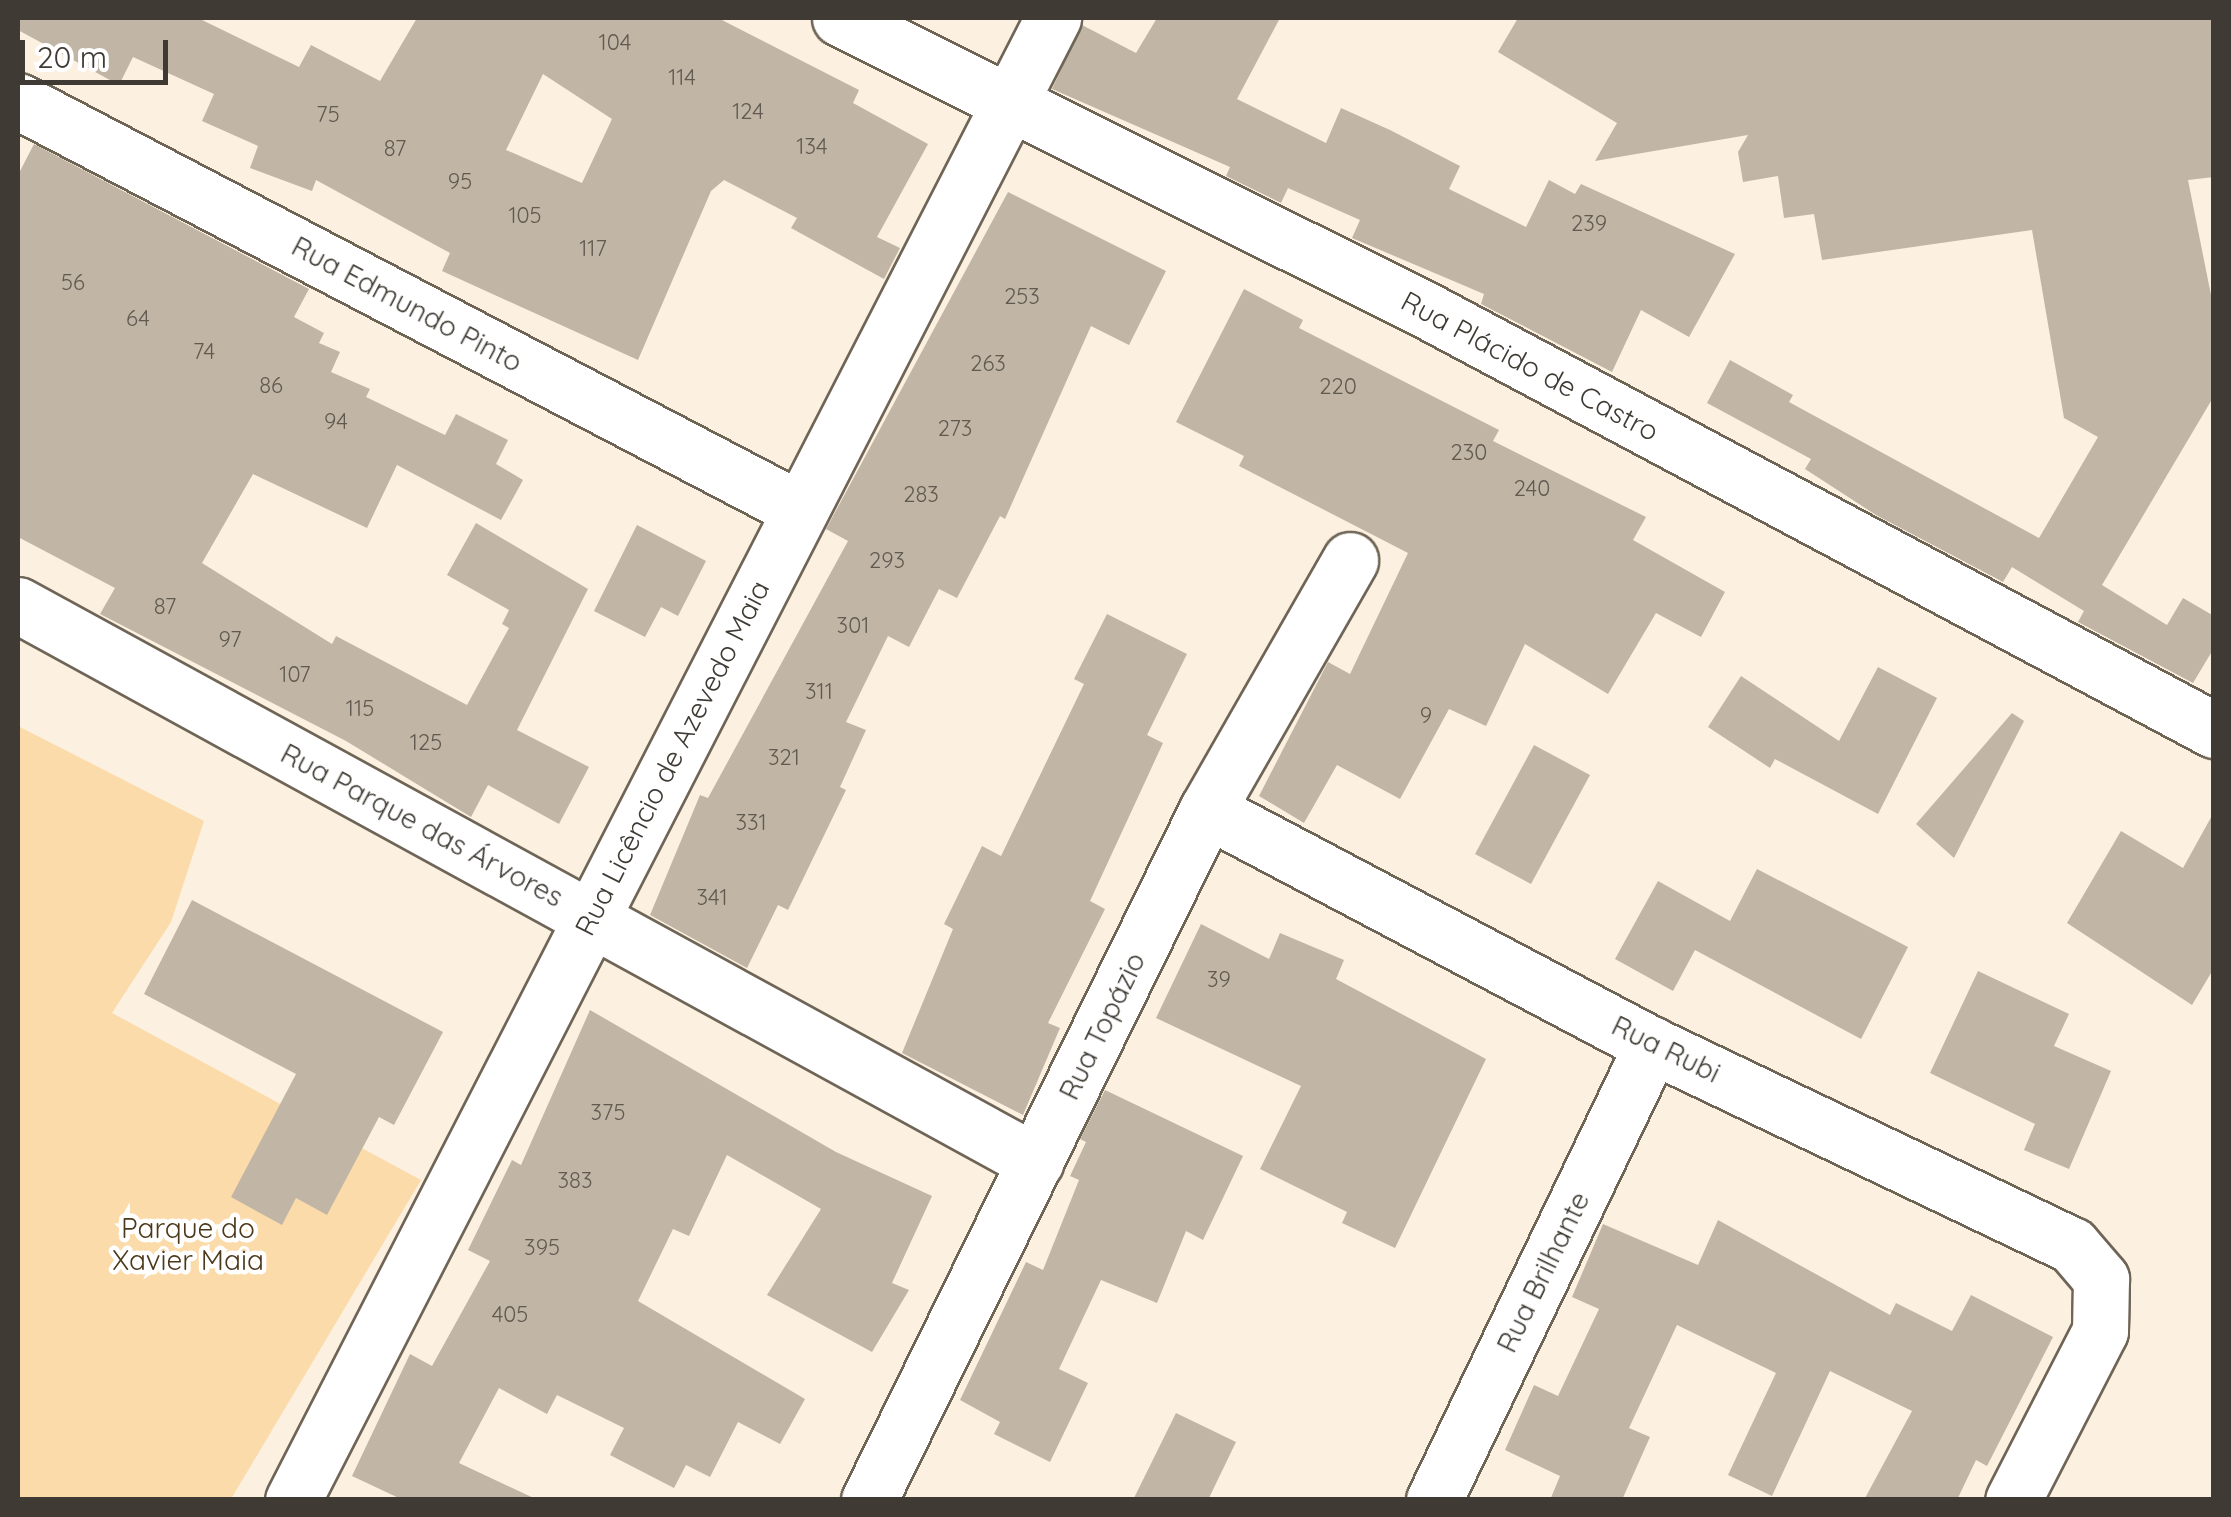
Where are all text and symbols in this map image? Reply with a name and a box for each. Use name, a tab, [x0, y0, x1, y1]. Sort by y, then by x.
scale bar	[25, 20, 172, 82]
house number: 104	[599, 30, 631, 56]
text: 20 m	[37, 38, 107, 76]
house number: 114	[668, 65, 696, 91]
house number: 124	[732, 99, 764, 125]
house number: 75	[316, 102, 340, 128]
house number: 134	[796, 134, 828, 160]
house number: 87	[384, 136, 406, 162]
house number: 95	[448, 169, 472, 195]
house number: 105	[508, 203, 542, 229]
house number: 239	[1571, 211, 1607, 237]
street label: Rua Edmundo Pinto	[286, 229, 528, 379]
house number: 117	[579, 236, 607, 262]
house number: 56	[61, 270, 85, 296]
house number: 253	[1004, 284, 1040, 310]
street label: Rua Plácido de Castro	[1396, 284, 1664, 448]
house number: 64	[126, 306, 150, 332]
house number: 74	[193, 339, 215, 365]
house number: 263	[970, 351, 1006, 377]
house number: 86	[259, 373, 283, 399]
house number: 220	[1319, 374, 1357, 400]
house number: 94	[324, 409, 348, 435]
house number: 273	[938, 416, 972, 442]
house number: 230	[1451, 440, 1487, 466]
house number: 240	[1514, 476, 1550, 502]
house number: 283	[903, 482, 939, 508]
house number: 293	[869, 548, 905, 574]
street label: Rua Licêncio de Azevedo Maia	[568, 575, 776, 941]
house number: 87	[154, 594, 176, 620]
house number: 301	[837, 613, 869, 639]
house number: 97	[219, 627, 241, 653]
house number: 107	[279, 662, 311, 688]
house number: 311	[805, 679, 833, 705]
house number: 115	[346, 696, 374, 722]
house number: 9	[1420, 703, 1432, 729]
house number: 125	[410, 730, 442, 756]
street label: Rua Parque das Árvores	[275, 736, 569, 914]
house number: 321	[768, 745, 800, 771]
house number: 331	[735, 810, 767, 836]
house number: 341	[696, 885, 728, 911]
street label: Rua Topázio	[1052, 947, 1152, 1105]
house number: 39	[1207, 967, 1231, 993]
street label: Rua Rubi	[1606, 1008, 1726, 1090]
house number: 375	[591, 1100, 625, 1126]
house number: 383	[558, 1168, 592, 1194]
street label: Rua Brilhante	[1490, 1186, 1596, 1358]
park label: Parque do Xavier Maia	[112, 1211, 264, 1277]
house number: 395	[524, 1235, 560, 1261]
house number: 405	[492, 1302, 528, 1328]

